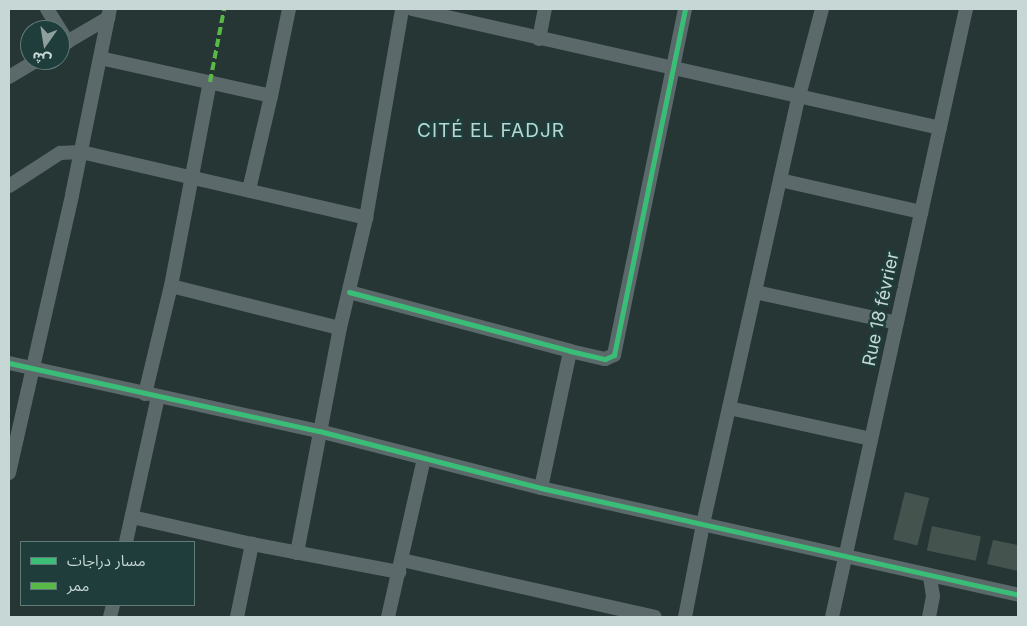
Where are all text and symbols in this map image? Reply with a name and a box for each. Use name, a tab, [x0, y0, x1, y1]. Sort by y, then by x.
north arrow	[20, 20, 70, 70]
text: ش	[30, 49, 53, 70]
district label: CITÉ EL FADJR	[415, 120, 567, 142]
street label: Rue 18 février	[858, 250, 904, 368]
legend	[20, 541, 195, 606]
text: مسار دراجات	[67, 551, 146, 570]
text: ممر	[67, 576, 90, 595]

